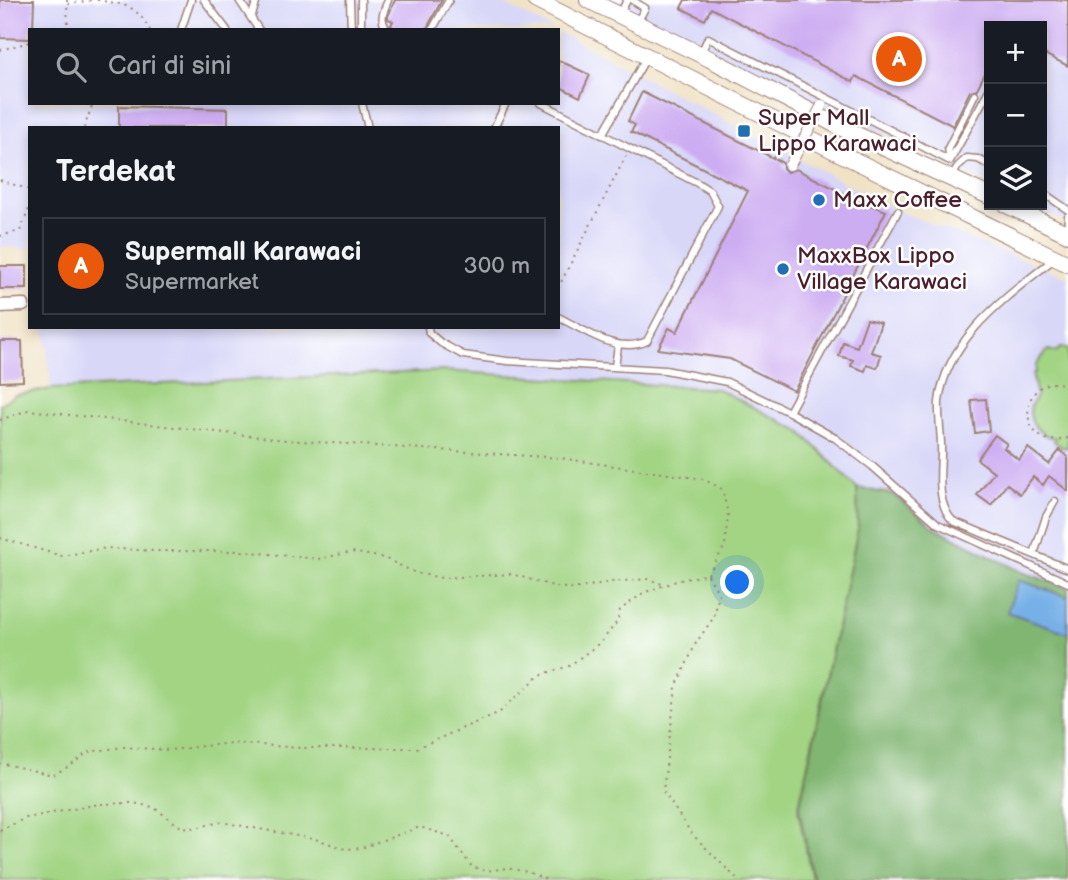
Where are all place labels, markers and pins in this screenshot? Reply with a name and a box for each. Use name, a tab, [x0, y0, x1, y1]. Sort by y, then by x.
pin: A	[876, 33, 922, 85]
place label: Super Mall Lippo Karawaci	[758, 104, 917, 158]
marker: Super Mall Lippo Karawaci	[736, 123, 752, 139]
place label: Maxx Coffee	[833, 186, 962, 214]
marker: Maxx Coffee	[811, 192, 827, 208]
place label: MaxxBox Lippo Village Karawaci	[797, 242, 967, 296]
marker: MaxxBox Lippo Village Karawaci	[775, 261, 791, 277]

